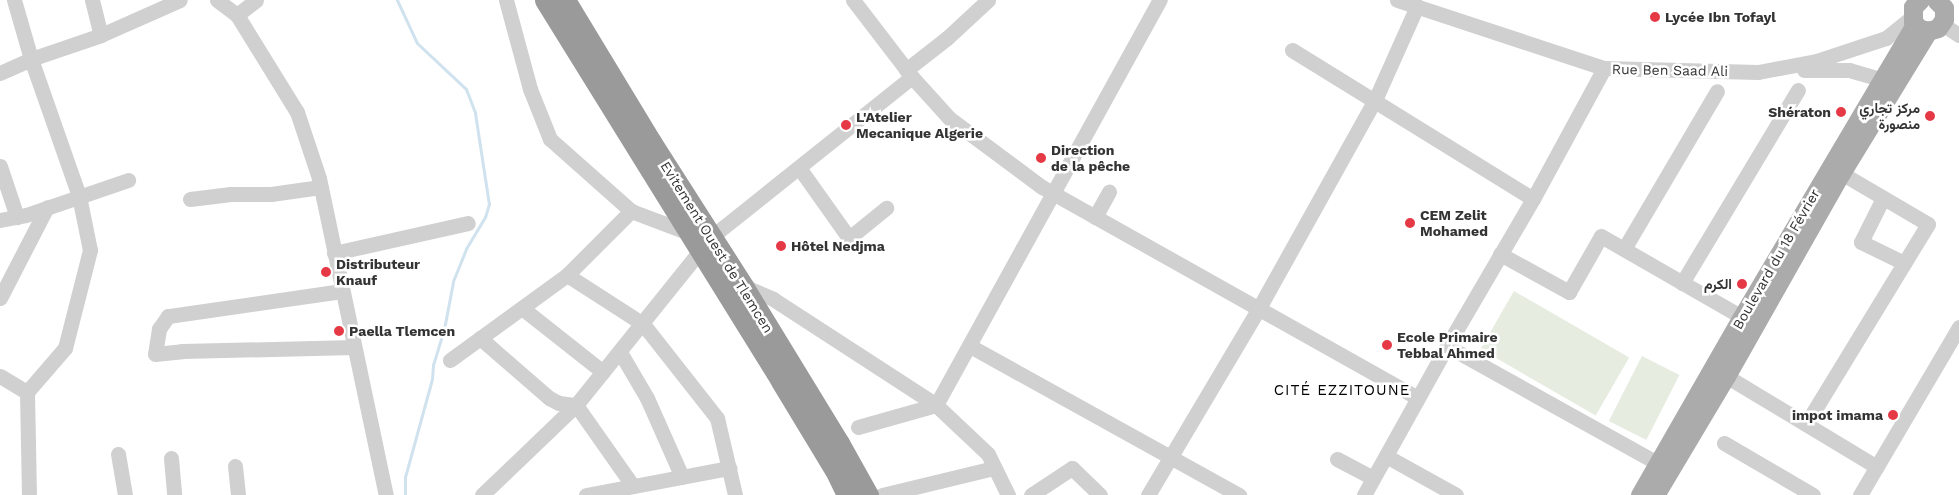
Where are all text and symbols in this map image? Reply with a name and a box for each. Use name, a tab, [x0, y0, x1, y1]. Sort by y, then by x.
place label: Lycée Ibn Tofayl	[1665, 9, 1776, 25]
marker: Lycée Ibn Tofayl	[1649, 11, 1661, 23]
street label: Rue Ben Saad Ali	[1611, 61, 1729, 79]
place label: مركز تجاري منصورة	[1859, 100, 1920, 132]
place label: Shératon	[1768, 104, 1831, 120]
marker: Shératon	[1835, 106, 1847, 118]
place label: L'Atelier Mecanique Algerie	[856, 109, 983, 142]
marker: مركز تجاري منصورة	[1924, 110, 1936, 122]
marker: L'Atelier Mecanique Algerie	[840, 119, 852, 131]
place label: Direction de la pêche	[1051, 142, 1130, 174]
marker: Direction de la pêche	[1035, 152, 1047, 164]
street label: Evitement Ouest de Tlemcen	[657, 158, 777, 336]
street label: Boulevard du 18 Février	[1729, 186, 1823, 332]
place label: CEM Zelit Mohamed	[1420, 207, 1488, 240]
marker: CEM Zelit Mohamed	[1404, 217, 1416, 229]
place label: Hôtel Nedjma	[791, 238, 885, 254]
marker: Hôtel Nedjma	[775, 240, 787, 252]
place label: Distributeur Knauf	[336, 256, 420, 288]
marker: Distributeur Knauf	[320, 266, 332, 278]
place label: الكرم	[1704, 276, 1732, 292]
marker: الكرم	[1736, 278, 1748, 290]
place label: Paella Tlemcen	[349, 323, 456, 339]
marker: Paella Tlemcen	[333, 325, 345, 337]
place label: Ecole Primaire Tebbal Ahmed	[1397, 329, 1498, 362]
marker: Ecole Primaire Tebbal Ahmed	[1381, 339, 1393, 351]
district label: CITÉ EZZITOUNE	[1272, 382, 1412, 400]
place label: impot imama	[1792, 407, 1883, 423]
marker: impot imama	[1887, 409, 1899, 421]

